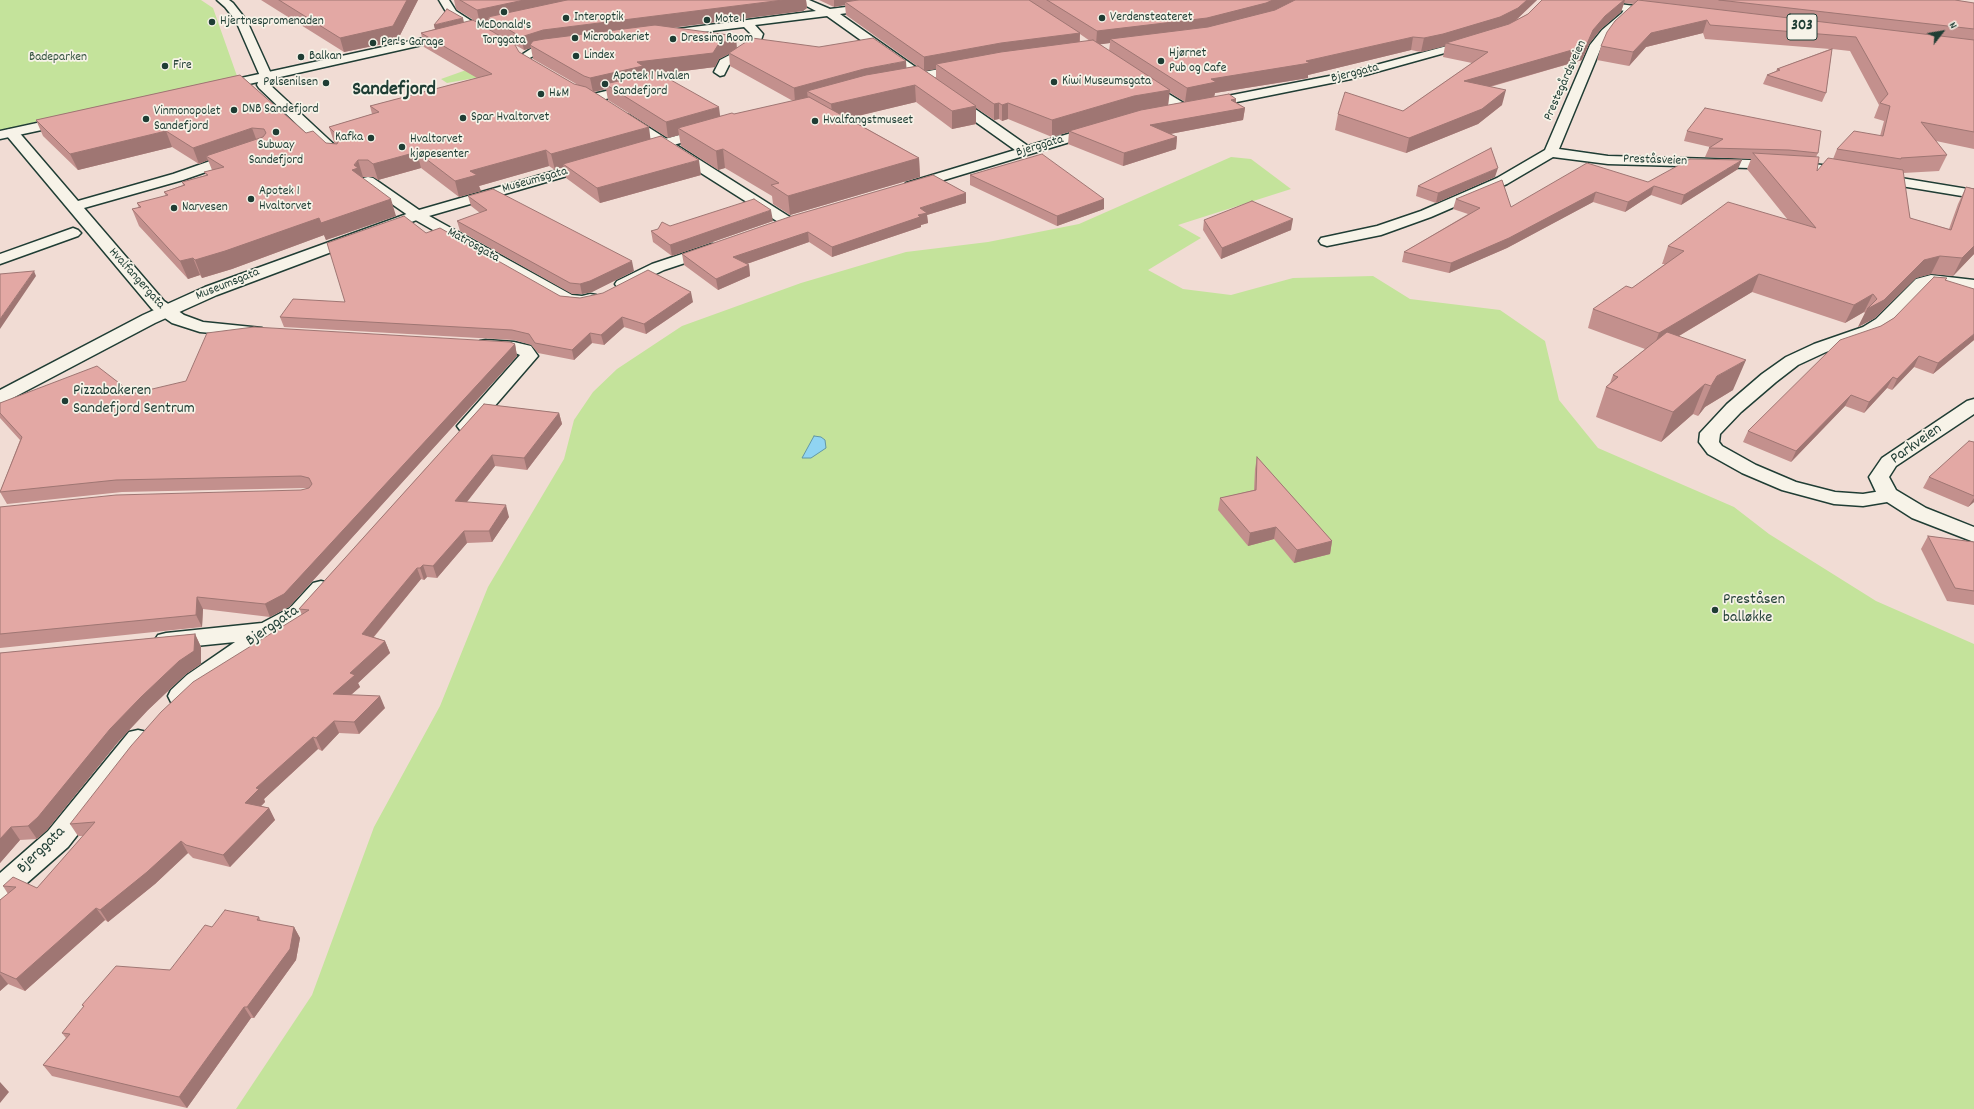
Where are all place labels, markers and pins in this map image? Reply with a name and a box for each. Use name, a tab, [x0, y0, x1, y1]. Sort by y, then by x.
marker: McDonald's Torggata	[499, 7, 509, 17]
place label: Interoptik	[574, 10, 624, 26]
place label: Verdensteateret	[1110, 10, 1193, 26]
place label: Mote 1	[715, 12, 745, 28]
marker: Interoptik	[561, 13, 571, 23]
marker: Verdensteateret	[1097, 13, 1107, 23]
place label: Hjertnespromenaden	[220, 14, 324, 30]
marker: Mote 1	[702, 15, 712, 25]
marker: Hjertnespromenaden	[207, 17, 217, 27]
place label: McDonald's Torggata	[477, 18, 531, 49]
place label: Microbakeriet	[583, 30, 649, 46]
place label: Dressing Room	[681, 31, 753, 47]
marker: Microbakeriet	[570, 33, 580, 43]
marker: Dressing Room	[668, 34, 678, 44]
place label: Per's Garage	[381, 35, 443, 51]
marker: Per's Garage	[368, 38, 378, 48]
place label: Hjørnet Pub og Cafe	[1169, 46, 1226, 77]
place label: Lindex	[584, 48, 614, 64]
place label: Balkan	[309, 49, 342, 65]
marker: Lindex	[571, 51, 581, 61]
marker: Balkan	[296, 52, 306, 62]
marker: Hjørnet Pub og Cafe	[1156, 56, 1166, 66]
place label: Fire	[173, 58, 192, 74]
marker: Fire	[160, 61, 170, 71]
place label: Apotek 1 Hvalen Sandefjord	[613, 69, 690, 100]
place label: Kiwi Museumsgata	[1062, 74, 1151, 90]
place label: Pølsenilsen	[263, 75, 318, 91]
marker: Kiwi Museumsgata	[1049, 77, 1059, 87]
marker: Pølsenilsen	[321, 78, 331, 88]
marker: Apotek 1 Hvalen Sandefjord	[600, 79, 610, 89]
place label: H&M	[549, 86, 569, 102]
marker: H&M	[536, 89, 546, 99]
place label: DNB Sandefjord	[242, 102, 319, 118]
place label: Vinmonopolet Sandefjord	[154, 104, 221, 135]
marker: DNB Sandefjord	[229, 105, 239, 115]
place label: Spar Hvaltorvet	[471, 110, 549, 126]
marker: Spar Hvaltorvet	[458, 113, 468, 123]
place label: Hvalfangstmuseet	[823, 113, 913, 129]
marker: Vinmonopolet Sandefjord	[141, 114, 151, 124]
marker: Hvalfangstmuseet	[810, 116, 820, 126]
marker: Subway Sandefjord	[271, 127, 281, 137]
place label: Kafka	[335, 130, 363, 146]
place label: Hvaltorvet kjøpesenter	[410, 132, 469, 163]
marker: Kafka	[366, 133, 376, 143]
place label: Subway Sandefjord	[249, 138, 303, 169]
marker: Hvaltorvet kjøpesenter	[397, 142, 407, 152]
place label: Apotek 1 Hvaltorvet	[259, 184, 312, 215]
marker: Apotek 1 Hvaltorvet	[246, 194, 256, 204]
place label: Narvesen	[182, 200, 228, 216]
marker: Narvesen	[169, 203, 179, 213]
place label: Pizzabakeren Sandefjord Sentrum	[73, 382, 195, 420]
marker: Pizzabakeren Sandefjord Sentrum	[60, 396, 70, 406]
place label: Preståsen balløkke	[1723, 591, 1785, 629]
marker: Preståsen balløkke	[1710, 605, 1720, 615]

